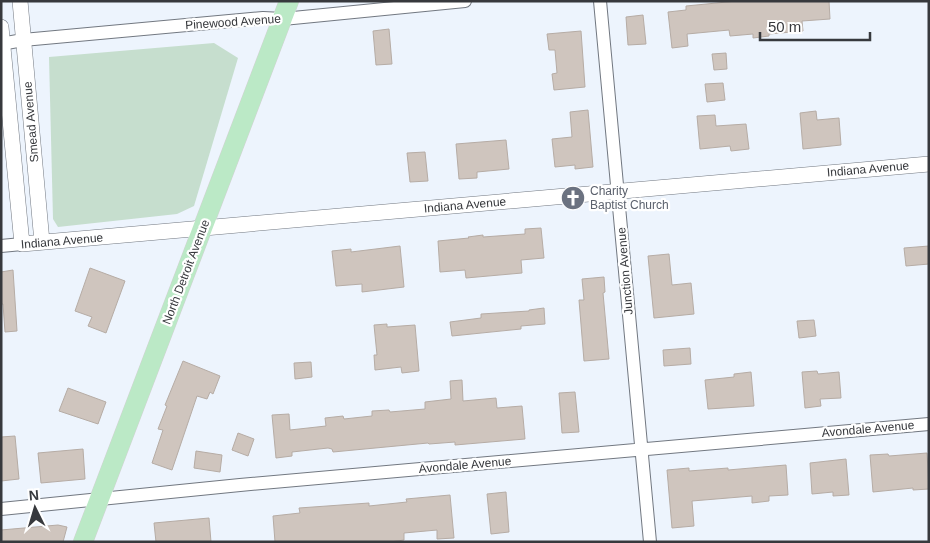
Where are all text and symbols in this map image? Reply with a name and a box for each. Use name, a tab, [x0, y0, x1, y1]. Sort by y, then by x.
scale bar	[760, 10, 870, 42]
street label: Pinewood Avenue	[185, 12, 282, 32]
text: 50 m	[768, 18, 801, 35]
street label: Smead Avenue	[20, 81, 42, 163]
street label: Indiana Avenue	[826, 158, 910, 180]
place label: Charity Baptist Church	[590, 184, 669, 212]
church icon: Charity Baptist Church	[560, 185, 586, 211]
street label: Indiana Avenue	[423, 194, 507, 216]
street label: North Detroit Avenue	[160, 217, 213, 326]
street label: Junction Avenue	[614, 226, 636, 315]
street label: Indiana Avenue	[20, 230, 104, 252]
street label: Avondale Avenue	[821, 418, 915, 440]
street label: Avondale Avenue	[418, 454, 512, 476]
north arrow	[10, 483, 60, 533]
text: N	[28, 487, 40, 503]

